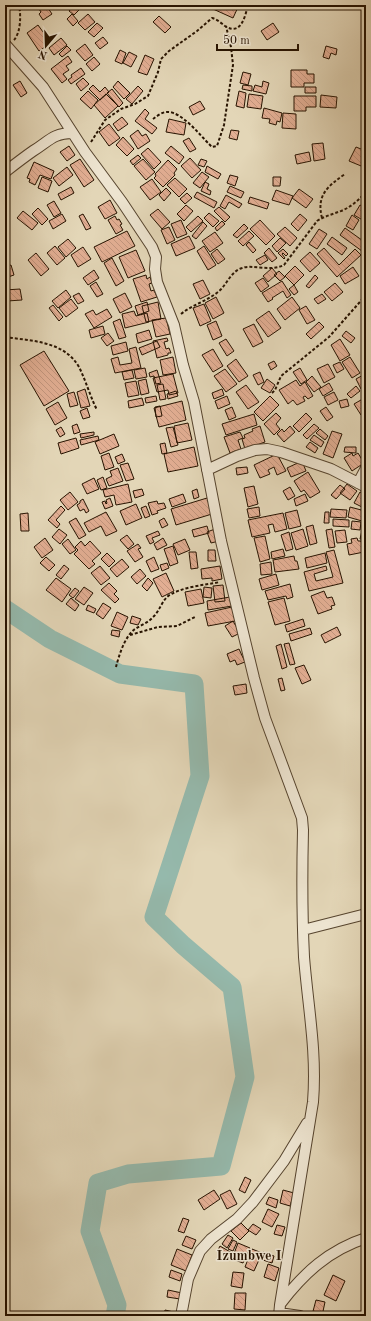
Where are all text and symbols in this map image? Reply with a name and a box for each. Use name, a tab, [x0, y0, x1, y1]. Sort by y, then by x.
north arrow	[26, 26, 66, 66]
scale bar	[217, 26, 298, 52]
text: 50 m	[223, 34, 250, 47]
text: N	[37, 47, 49, 61]
district label: Izumbwe I	[216, 1249, 282, 1263]

